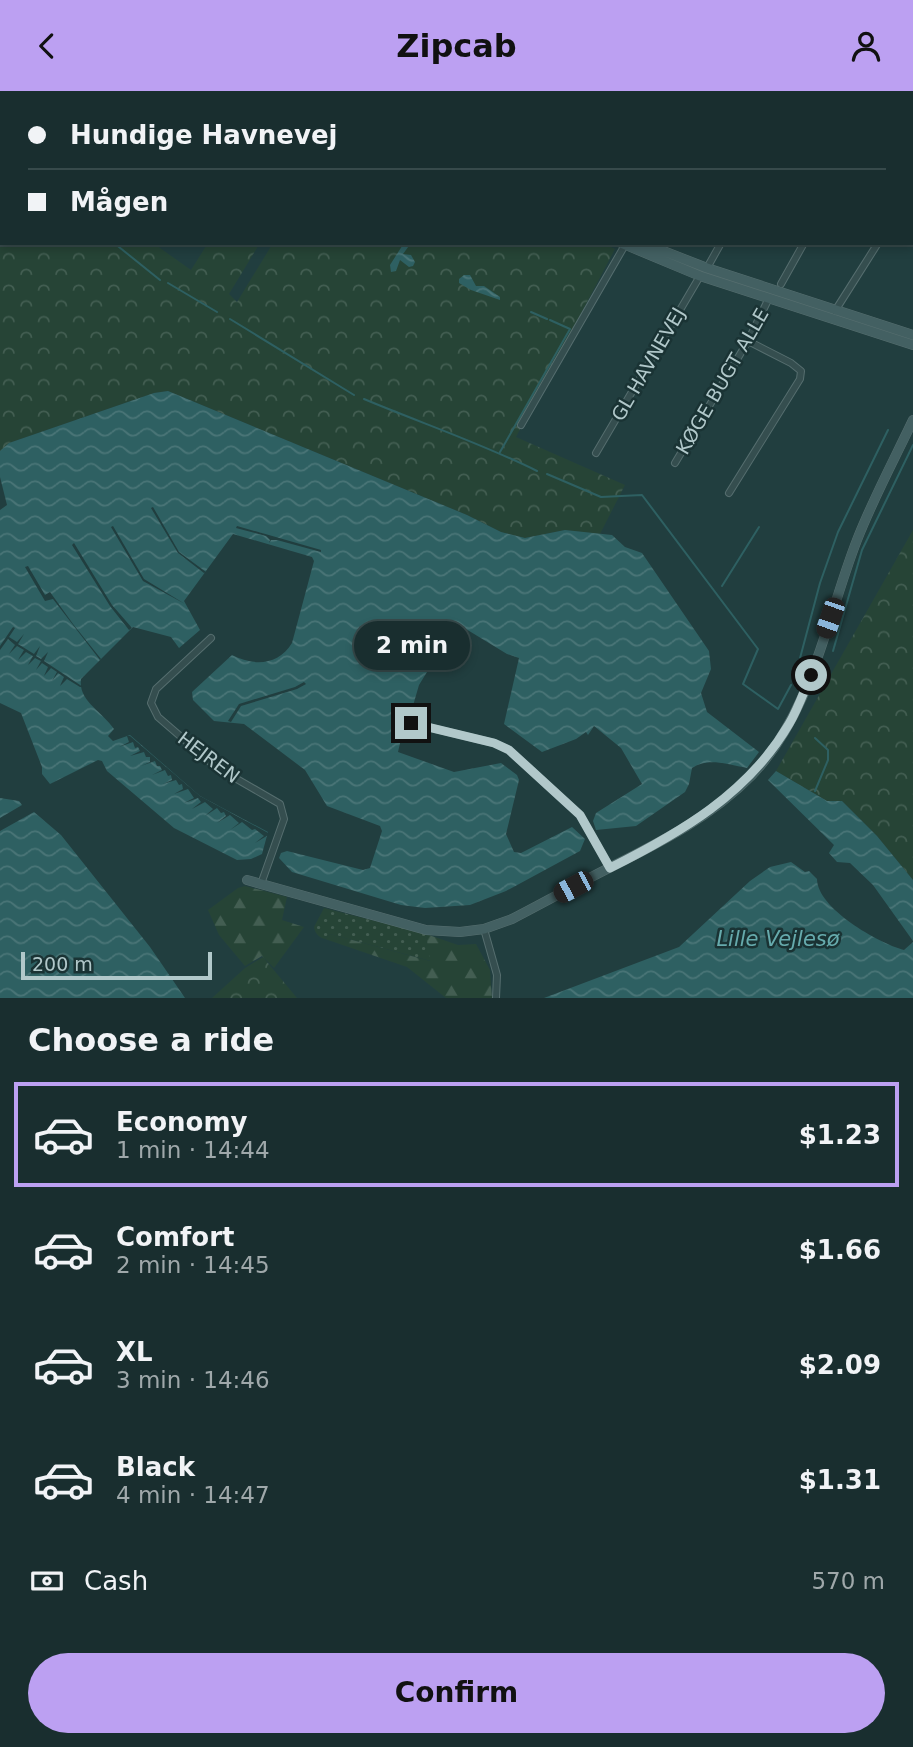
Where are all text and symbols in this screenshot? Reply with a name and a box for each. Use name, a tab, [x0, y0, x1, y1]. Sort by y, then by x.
icon: back	[28, 27, 66, 65]
text: Zipcab	[396, 27, 517, 65]
icon: person	[847, 27, 885, 65]
text: Hundige Havnevej	[70, 120, 338, 150]
text: Mågen	[70, 187, 168, 217]
street label: GL HAVNEVEJ	[607, 303, 689, 425]
street label: KØGE BUGT ALLE	[671, 304, 773, 458]
car	[814, 595, 847, 641]
callout: 2 min	[353, 621, 469, 671]
text: 2 min	[376, 632, 448, 658]
route start	[795, 659, 827, 691]
route end	[395, 707, 427, 739]
street label: HEJREN	[174, 727, 244, 787]
car	[550, 868, 597, 906]
water label: Lille Vejlesø	[716, 927, 841, 951]
scale bar	[21, 949, 212, 981]
text: 200 m	[32, 953, 93, 975]
text: Choose a ride	[28, 1021, 274, 1059]
icon: car	[32, 1103, 95, 1166]
text: Economy	[116, 1107, 247, 1137]
text: $1.23	[799, 1120, 881, 1150]
text: 1 min · 14:44	[116, 1137, 270, 1163]
icon: car	[32, 1218, 95, 1281]
text: Comfort	[116, 1222, 234, 1252]
text: $1.66	[799, 1235, 881, 1265]
text: 2 min · 14:45	[116, 1252, 270, 1278]
icon: car	[32, 1333, 95, 1396]
text: XL	[116, 1337, 153, 1367]
text: $2.09	[799, 1350, 881, 1380]
text: 3 min · 14:46	[116, 1367, 270, 1393]
icon: car	[32, 1448, 95, 1511]
text: Black	[116, 1452, 195, 1482]
text: $1.31	[799, 1465, 881, 1495]
text: 4 min · 14:47	[116, 1482, 270, 1508]
icon: cash	[28, 1562, 66, 1600]
text: Cash	[84, 1566, 148, 1596]
text: 570 m	[811, 1568, 885, 1594]
button: Confirm	[28, 1653, 885, 1733]

